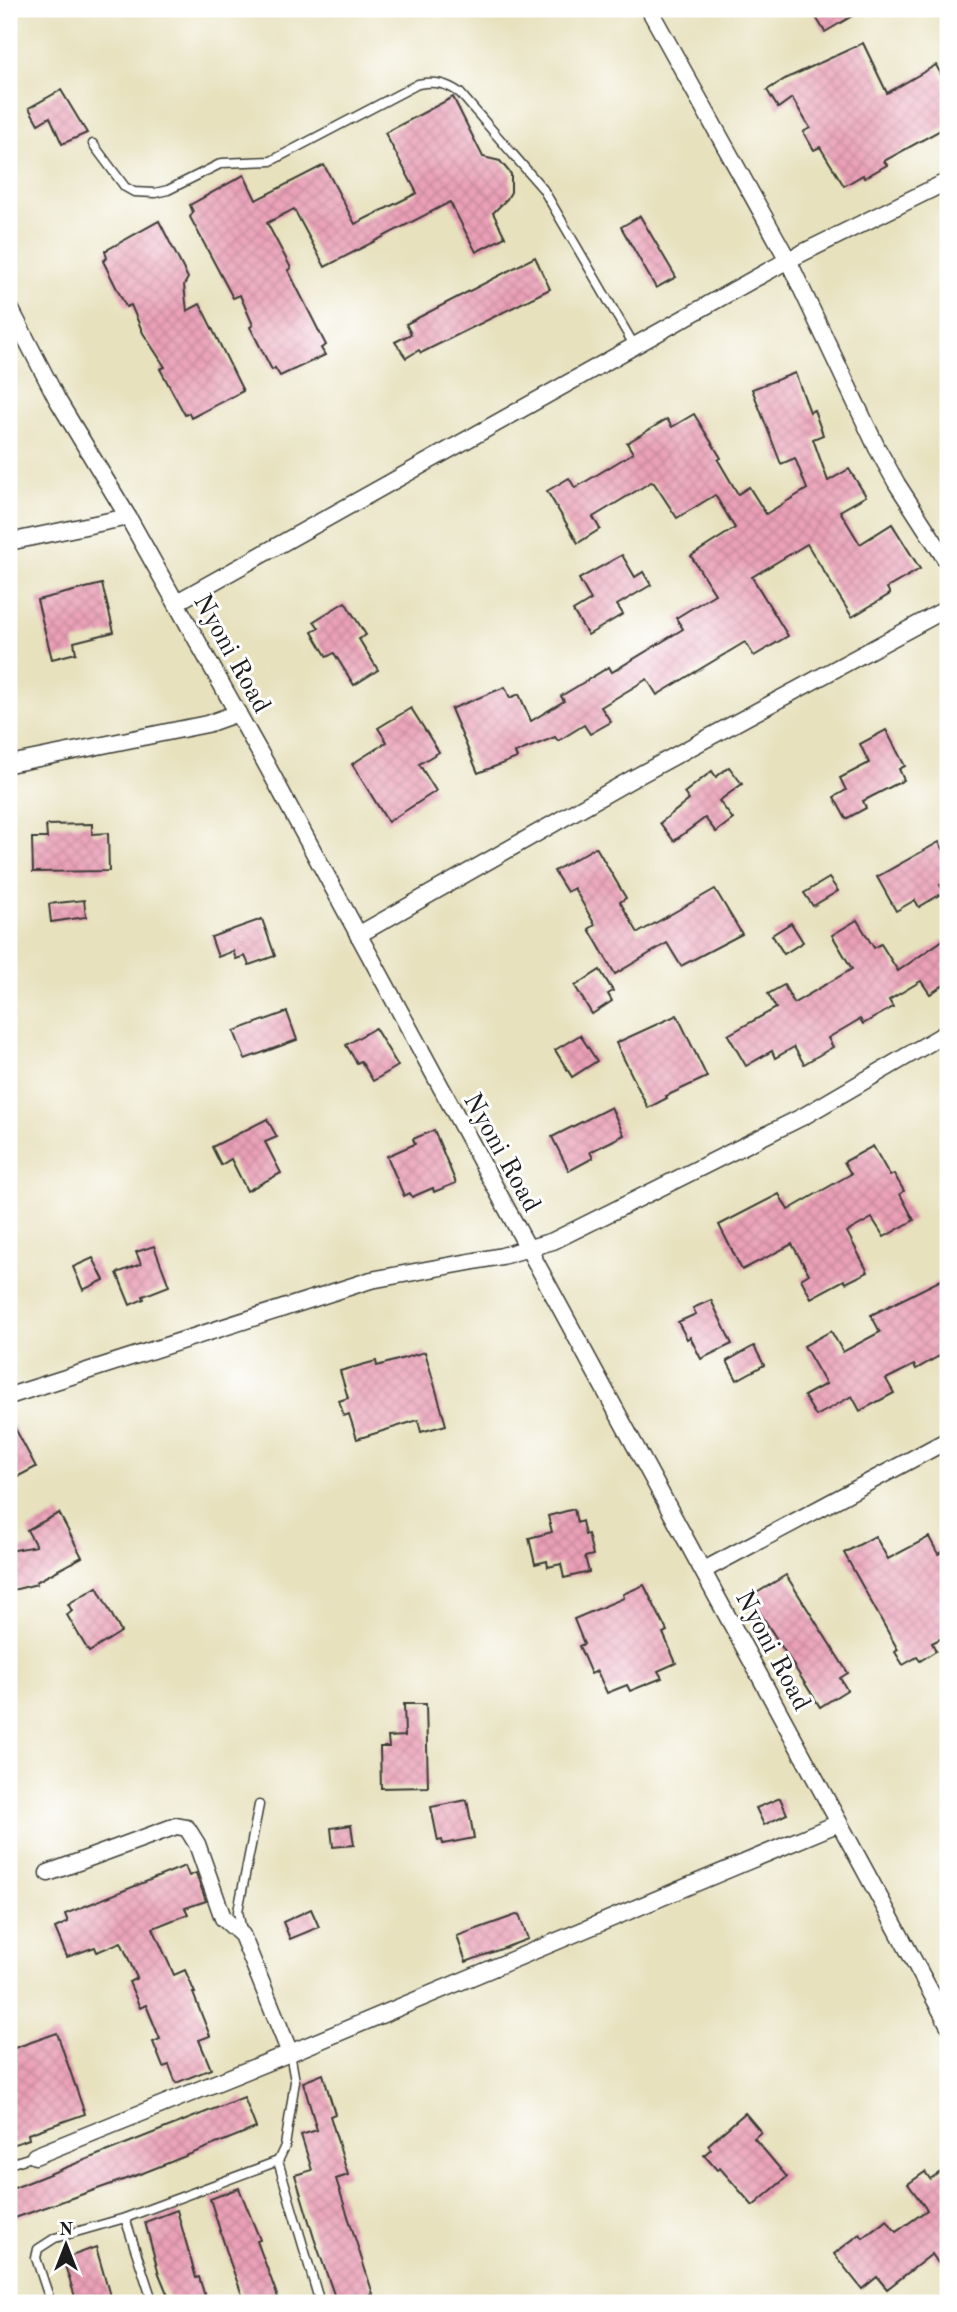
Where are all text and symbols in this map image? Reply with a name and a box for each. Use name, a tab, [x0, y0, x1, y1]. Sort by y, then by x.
street label: Nyoni Road	[188, 590, 275, 718]
street label: Nyoni Road	[458, 1089, 545, 1217]
street label: Nyoni Road	[730, 1587, 815, 1715]
north arrow	[32, 2210, 102, 2280]
text: N	[59, 2221, 74, 2240]

